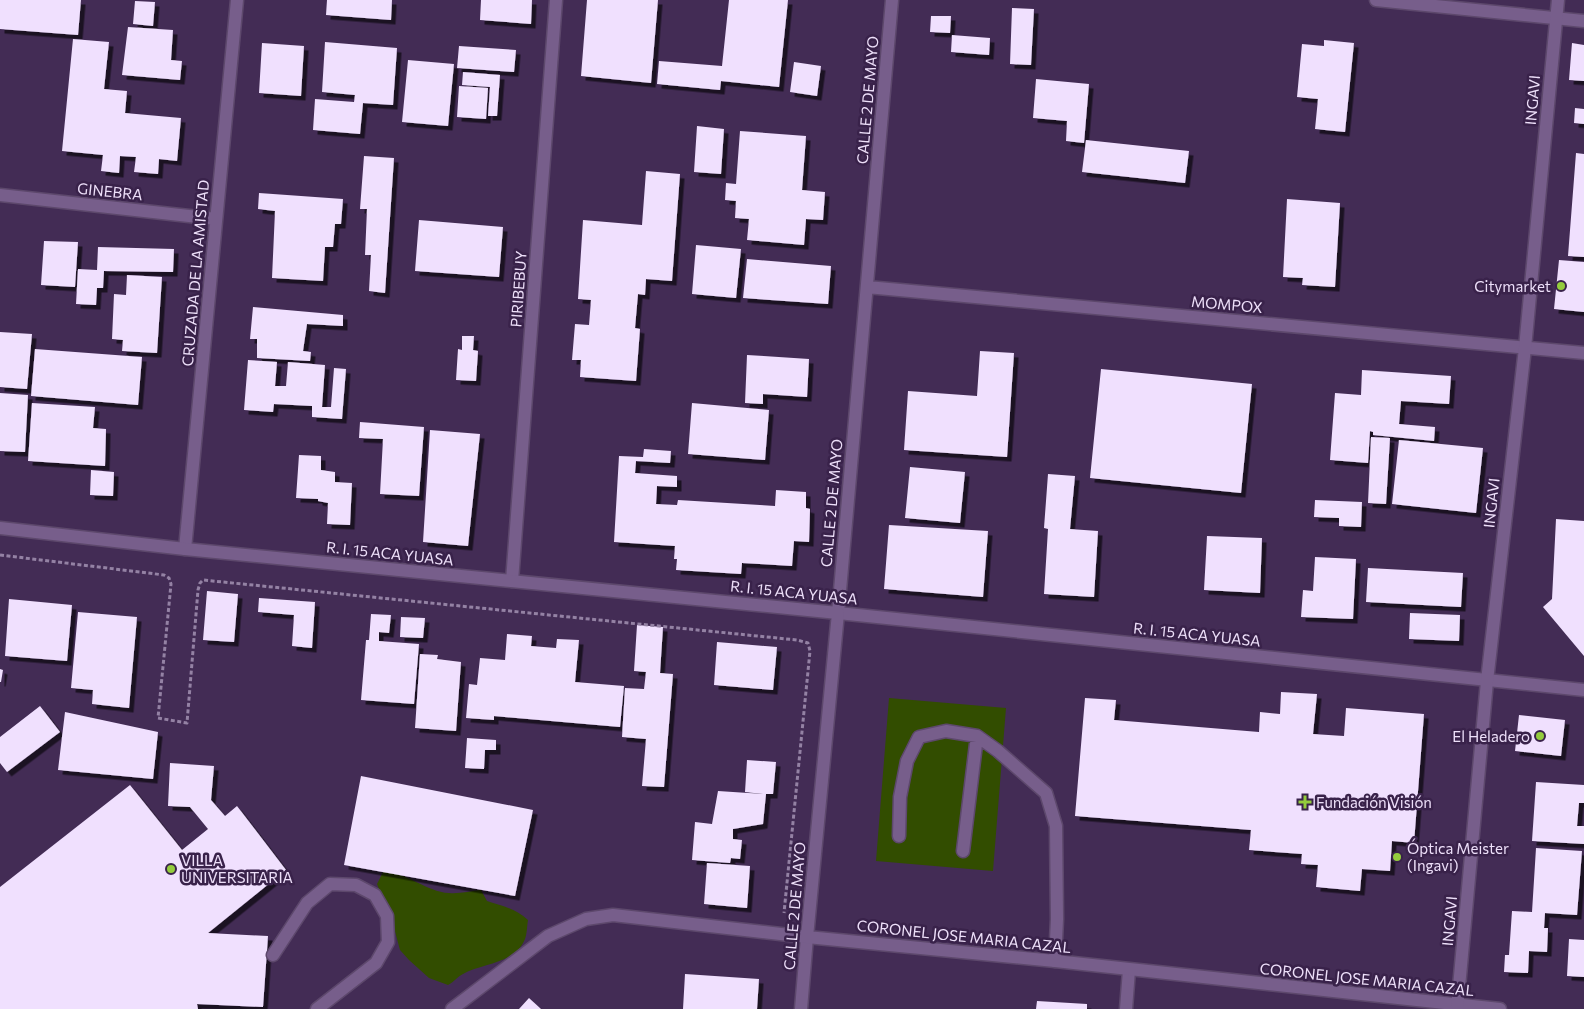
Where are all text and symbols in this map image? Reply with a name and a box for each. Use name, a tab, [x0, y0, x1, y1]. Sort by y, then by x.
street label: CALLE 2 DE MAYO	[852, 35, 882, 165]
street label: INGAVI	[1521, 74, 1543, 126]
street label: GINEBRA	[76, 179, 144, 203]
street label: CRUZADA DE LA AMISTAD	[178, 179, 212, 367]
street label: PIRIBEBUY	[506, 250, 530, 328]
place label: Citymarket	[1474, 277, 1551, 295]
marker: Citymarket	[1555, 280, 1567, 292]
street label: MOMPOX	[1190, 292, 1264, 316]
street label: CALLE 2 DE MAYO	[816, 438, 846, 568]
street label: INGAVI	[1479, 477, 1503, 529]
street label: R. I. 15 ACA YUASA	[325, 537, 455, 569]
street label: R. I. 15 ACA YUASA	[729, 576, 859, 608]
street label: R. I. 15 ACA YUASA	[1132, 618, 1262, 650]
place label: El Heladero	[1452, 727, 1530, 745]
marker: El Heladero	[1534, 730, 1546, 742]
place label: Fundación Visión	[1316, 793, 1432, 811]
marker: Fundación Visión	[1298, 795, 1312, 809]
place label: Óptica Meister (Ingavi)	[1407, 838, 1509, 874]
street label: CALLE 2 DE MAYO	[779, 841, 809, 971]
place label: VILLA UNIVERSITARIA	[181, 851, 293, 886]
marker: Óptica Meister (Ingavi)	[1391, 851, 1403, 863]
marker: VILLA UNIVERSITARIA	[165, 863, 177, 875]
street label: INGAVI	[1438, 895, 1460, 947]
street label: CORONEL JOSE MARIA CAZAL	[856, 916, 1072, 956]
street label: CORONEL JOSE MARIA CAZAL	[1259, 959, 1475, 999]

